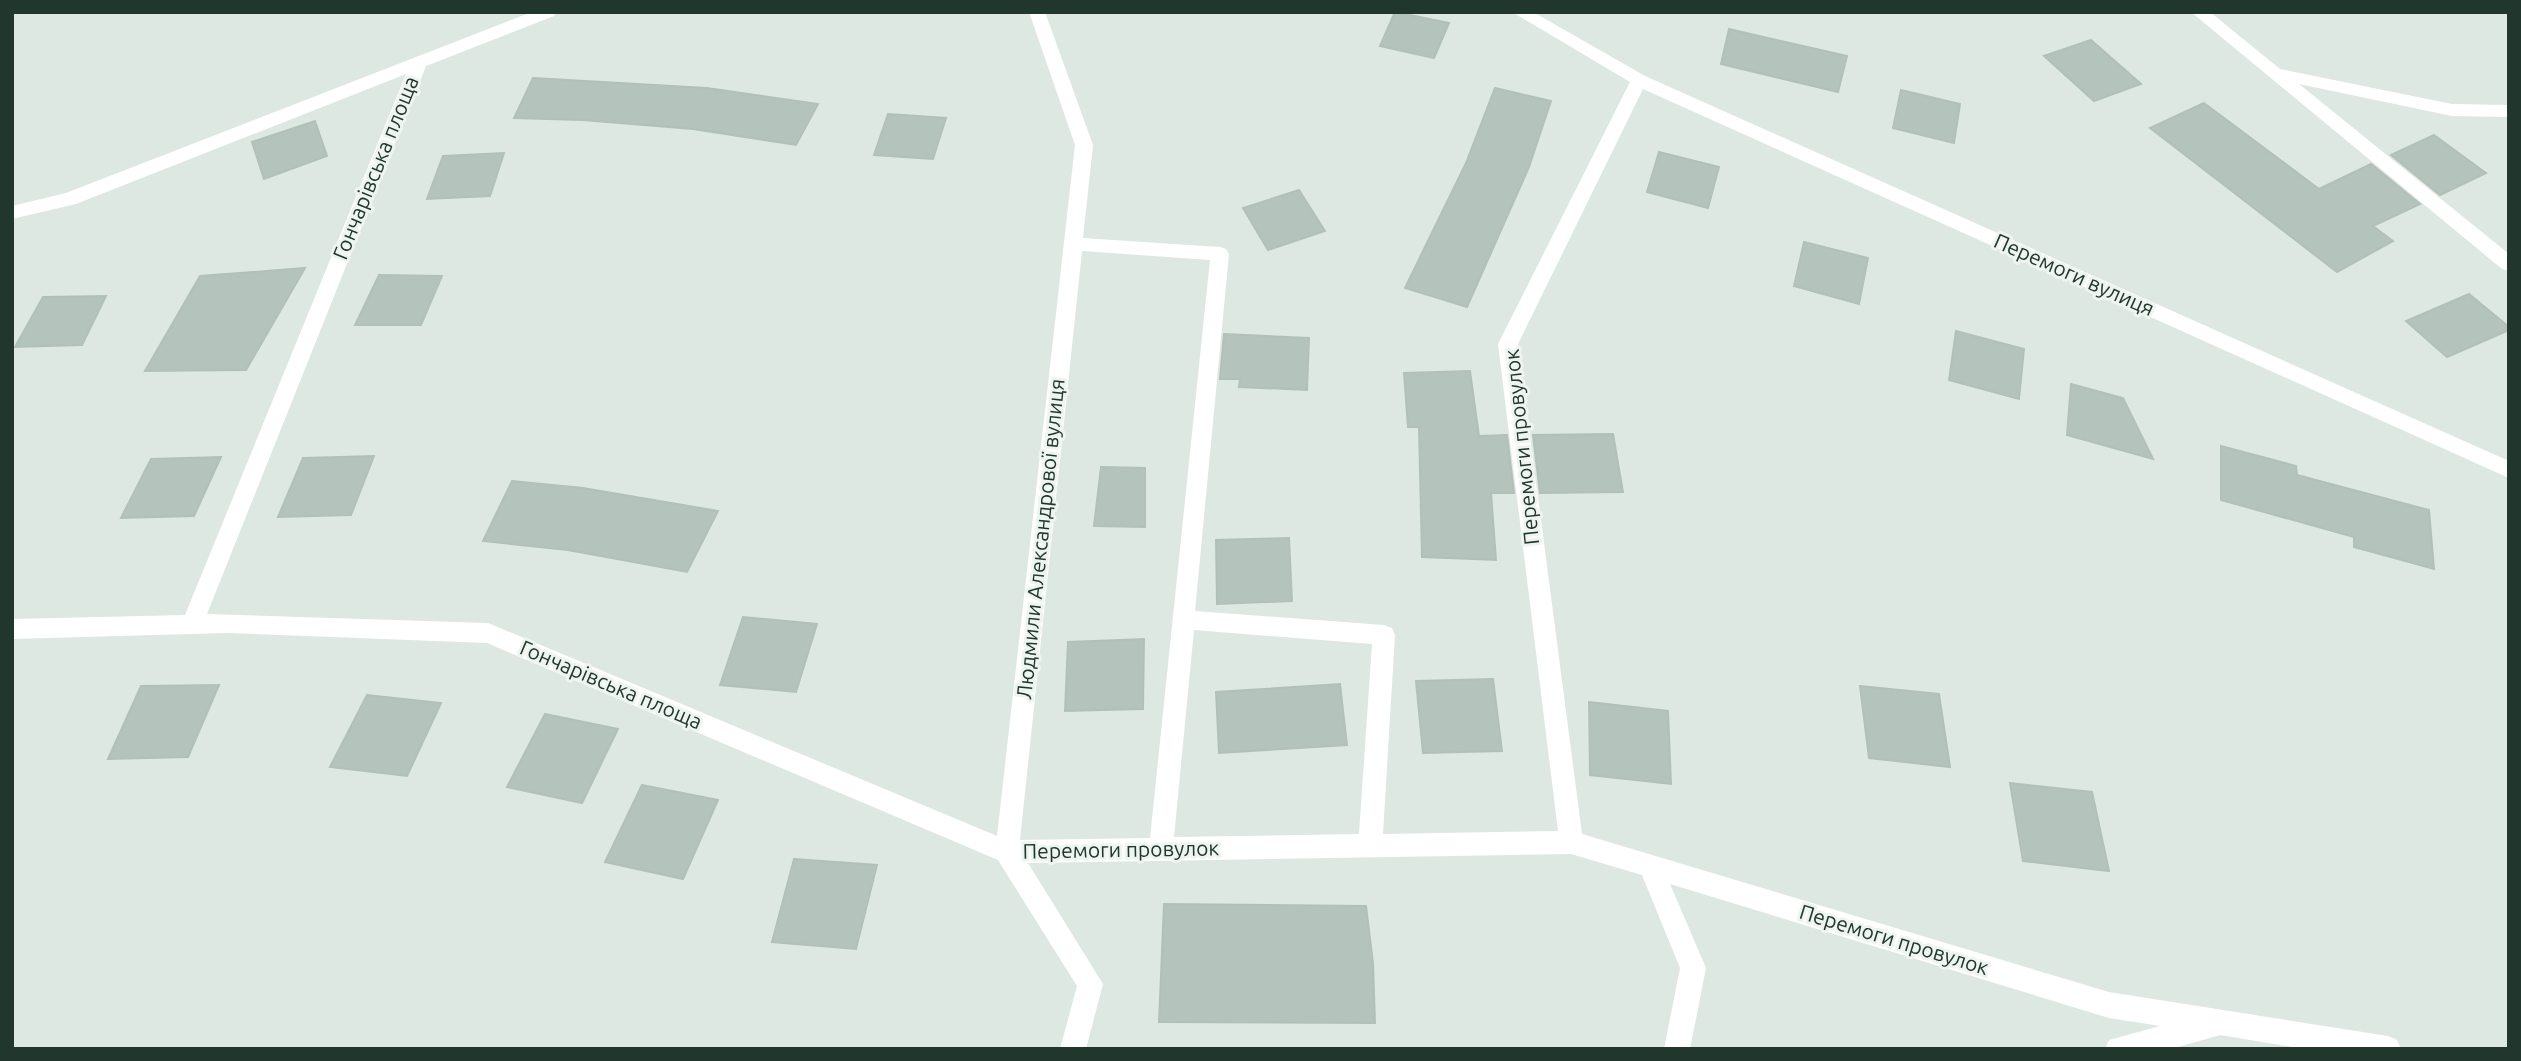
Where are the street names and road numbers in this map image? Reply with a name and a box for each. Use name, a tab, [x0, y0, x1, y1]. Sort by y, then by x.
street label: Гончарівська площа	[327, 73, 423, 263]
street label: Перемоги вулиця	[1991, 228, 2158, 320]
street label: Перемоги провулок	[1499, 348, 1543, 546]
street label: Людмили Александрової вулиця	[1011, 377, 1069, 700]
street label: Гончарівська площа	[517, 635, 706, 733]
street label: Перемоги провулок	[1022, 835, 1220, 863]
street label: Перемоги провулок	[1797, 899, 1992, 979]

